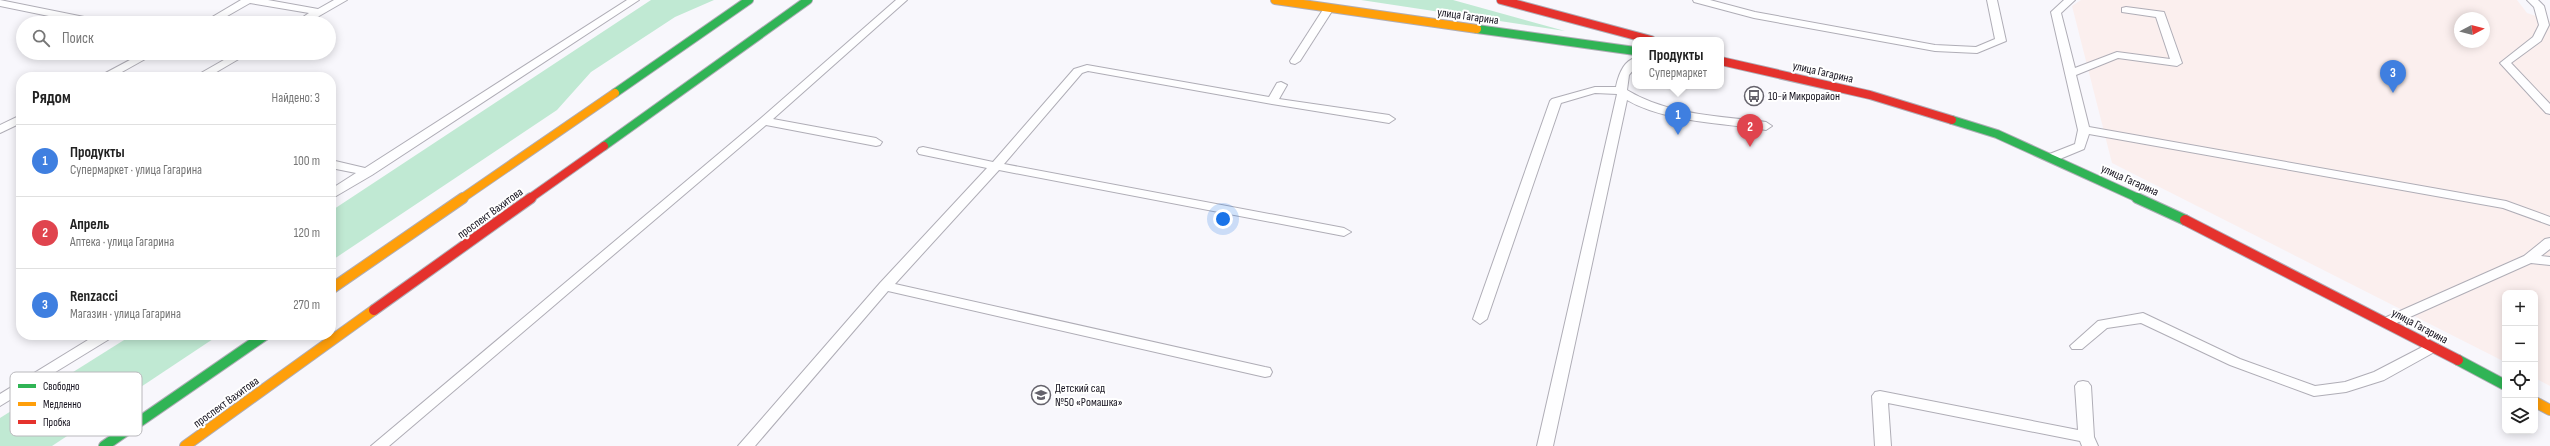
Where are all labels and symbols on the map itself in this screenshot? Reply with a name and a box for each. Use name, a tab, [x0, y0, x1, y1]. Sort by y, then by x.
street label: улица Гагарина	[1436, 5, 1500, 28]
north arrow	[2454, 12, 2490, 48]
street label: улица Гагарина	[1791, 58, 1855, 87]
pin: 3	[2380, 60, 2406, 93]
bus stop icon: 10-й Микрорайон	[1743, 85, 1765, 107]
place label: 10-й Микрорайон	[1768, 89, 1840, 104]
pin: 1	[1665, 102, 1691, 135]
pin: 2	[1737, 114, 1763, 147]
street label: улица Гагарина	[2099, 161, 2161, 200]
street label: проспект Вахитова	[455, 184, 526, 242]
your location	[1213, 209, 1233, 229]
street label: улица Гагарина	[2389, 305, 2451, 348]
legend	[10, 372, 142, 436]
street label: проспект Вахитова	[191, 373, 262, 431]
text: Свободно	[43, 380, 80, 393]
place label: Детский сад №50 «Ромашка»	[1055, 381, 1123, 410]
school or university icon: Детский сад №50 «Ромашка»	[1030, 384, 1052, 406]
text: Медленно	[43, 398, 82, 411]
text: Пробка	[43, 416, 71, 429]

